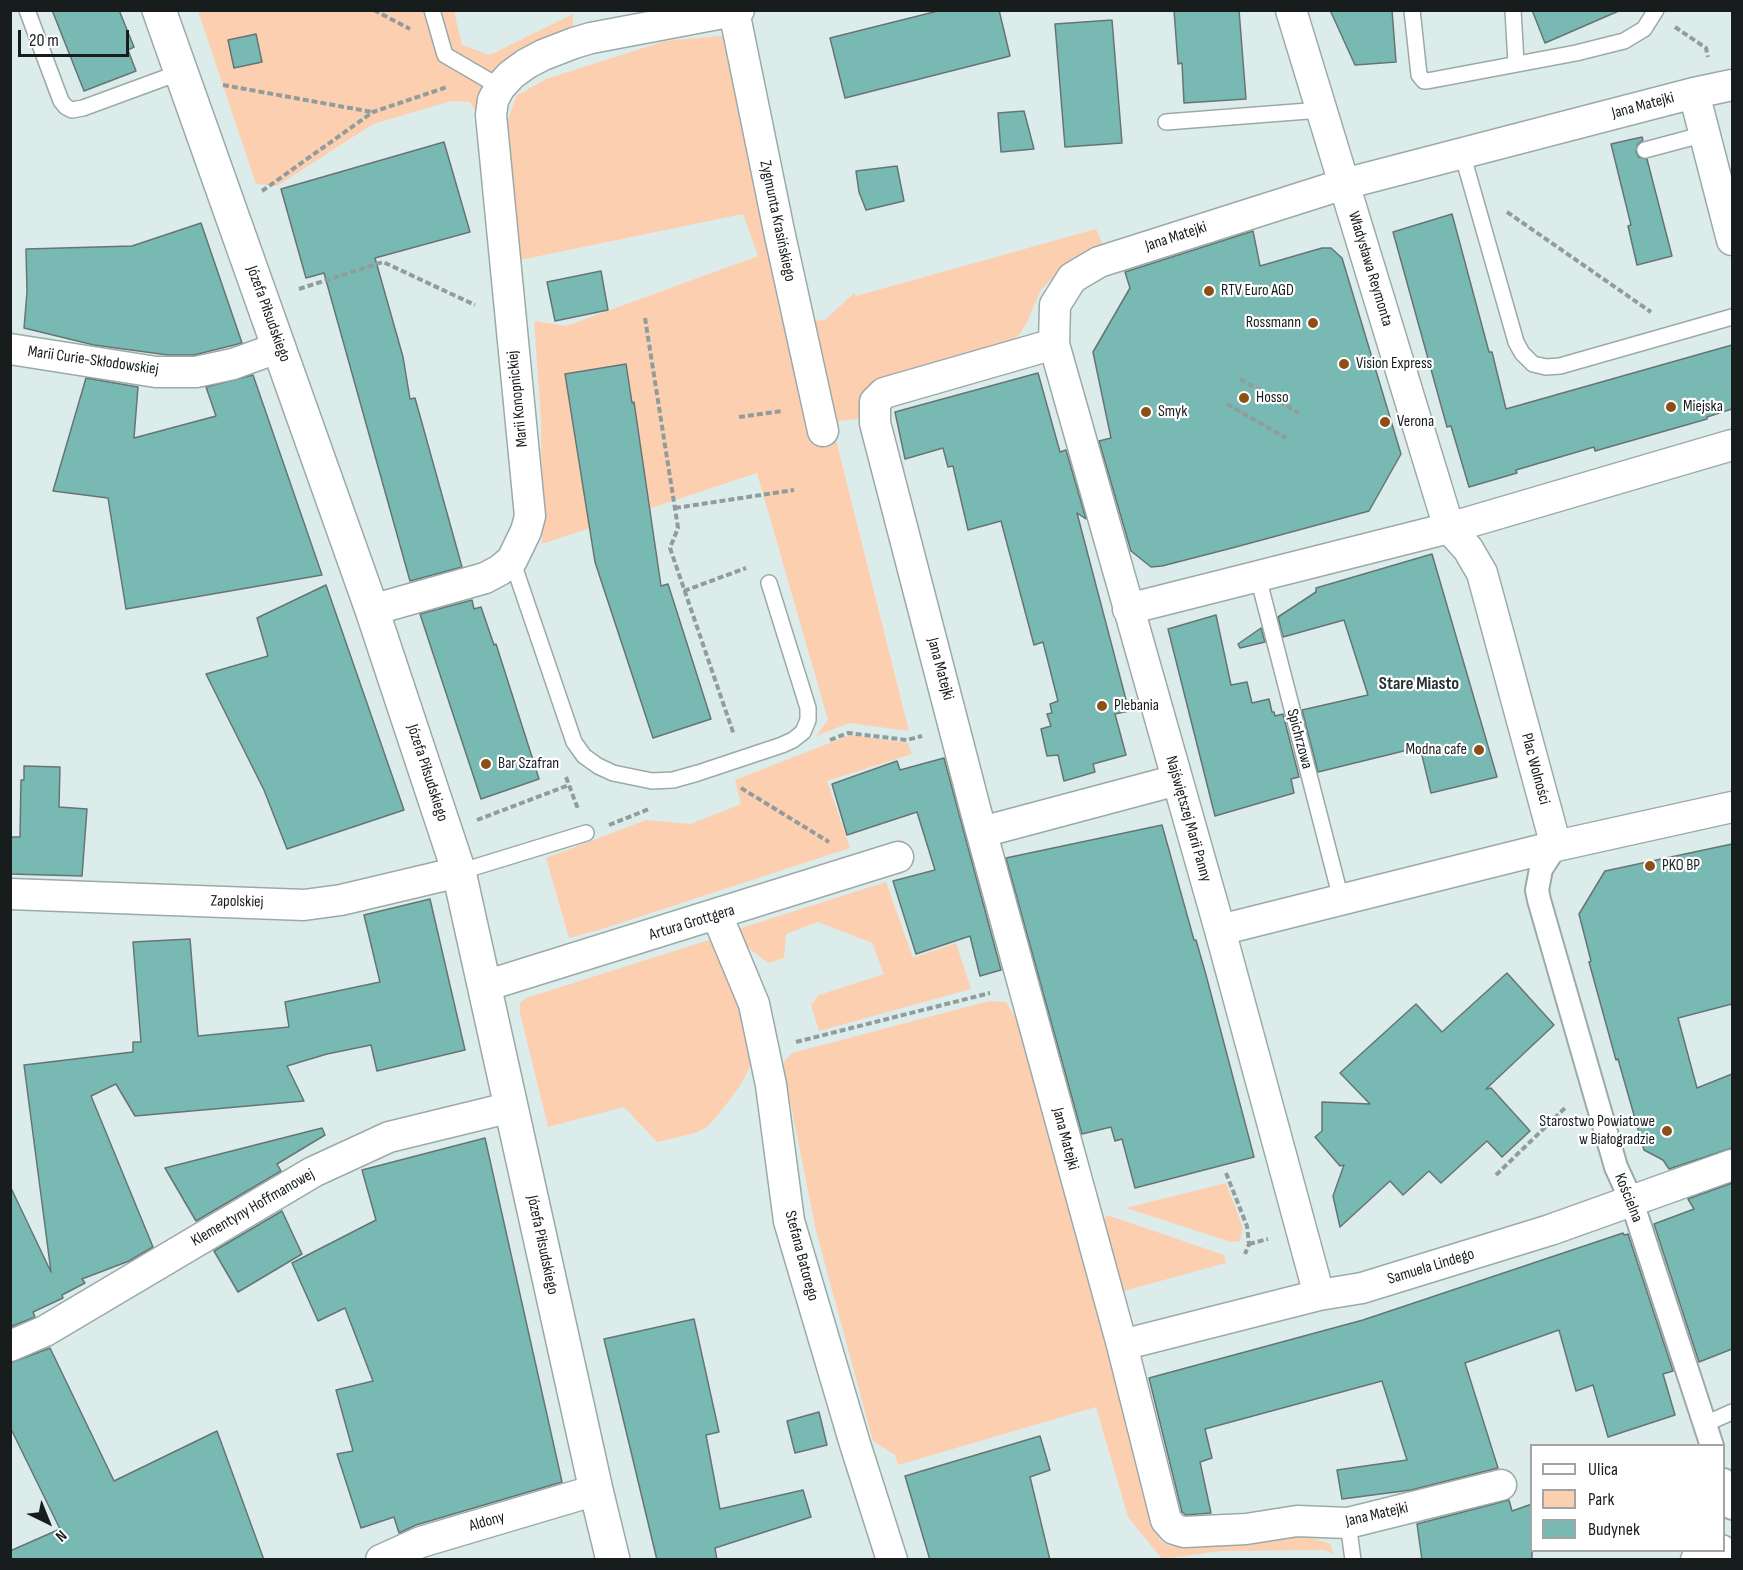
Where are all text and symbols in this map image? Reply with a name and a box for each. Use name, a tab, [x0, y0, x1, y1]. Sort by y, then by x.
scale bar	[21, 18, 132, 56]
text: 20 m	[29, 30, 59, 51]
street label: Jana Matejki	[1610, 88, 1676, 124]
street label: Zygmunta Krasińskiego	[755, 159, 799, 283]
street label: Władysława Reymonta	[1343, 209, 1397, 329]
street label: Jana Matejki	[1143, 218, 1209, 256]
street label: Józefa Piłsudskiego	[242, 263, 294, 365]
place label: RTV Euro AGD	[1221, 281, 1294, 301]
marker: RTV Euro AGD	[1202, 284, 1216, 298]
place label: Rossmann	[1246, 313, 1301, 333]
marker: Rossmann	[1306, 316, 1320, 330]
street label: Marii Curie-Skłodowskiej	[26, 342, 160, 380]
street label: Marii Konopnickiej	[503, 350, 533, 448]
place label: Vision Express	[1356, 354, 1432, 374]
marker: Vision Express	[1337, 357, 1351, 371]
place label: Hosso	[1256, 388, 1289, 408]
marker: Hosso	[1237, 391, 1251, 405]
place label: Miejska	[1683, 397, 1723, 417]
marker: Miejska	[1664, 400, 1678, 414]
place label: Smyk	[1158, 402, 1187, 422]
marker: Smyk	[1139, 405, 1153, 419]
place label: Verona	[1397, 412, 1434, 432]
marker: Verona	[1378, 415, 1392, 429]
street label: Jana Matejki	[922, 636, 958, 702]
district label: Stare Miasto	[1379, 673, 1459, 695]
place label: Plebania	[1114, 696, 1159, 716]
marker: Plebania	[1095, 699, 1109, 713]
street label: Spichrzowa	[1282, 707, 1316, 771]
street label: Józefa Piłsudskiego	[402, 722, 452, 824]
street label: Plac Wolności	[1516, 731, 1554, 807]
place label: Modna cafe	[1406, 740, 1467, 760]
marker: Modna cafe	[1472, 743, 1486, 757]
place label: Bar Szafran	[498, 754, 559, 774]
street label: Najświętszej Marii Panny	[1161, 754, 1215, 884]
marker: Bar Szafran	[479, 757, 493, 771]
place label: PKO BP	[1662, 856, 1700, 876]
marker: PKO BP	[1643, 859, 1657, 873]
street label: Zapolskiej	[210, 892, 264, 912]
street label: Artura Grottgera	[647, 901, 737, 945]
street label: Jana Matejki	[1047, 1106, 1083, 1172]
place label: Starostwo Powiatowe w Białogradzie	[1539, 1112, 1655, 1150]
marker: Starostwo Powiatowe w Białogradzie	[1660, 1124, 1674, 1138]
street label: Klementyny Hoffmanowej	[188, 1165, 318, 1251]
street label: Kościelna	[1610, 1171, 1646, 1225]
street label: Józefa Piłsudskiego	[522, 1194, 562, 1296]
street label: Stefana Batorego	[780, 1209, 822, 1303]
street label: Samuela Lindego	[1385, 1245, 1477, 1289]
legend	[1530, 1444, 1725, 1552]
text: Ulica	[1588, 1459, 1618, 1480]
text: Park	[1588, 1489, 1614, 1510]
north arrow	[18, 1492, 78, 1552]
street label: Jana Matejki	[1344, 1498, 1410, 1532]
street label: Aldony	[467, 1508, 507, 1536]
text: Budynek	[1588, 1519, 1640, 1540]
text: N	[51, 1526, 70, 1545]

